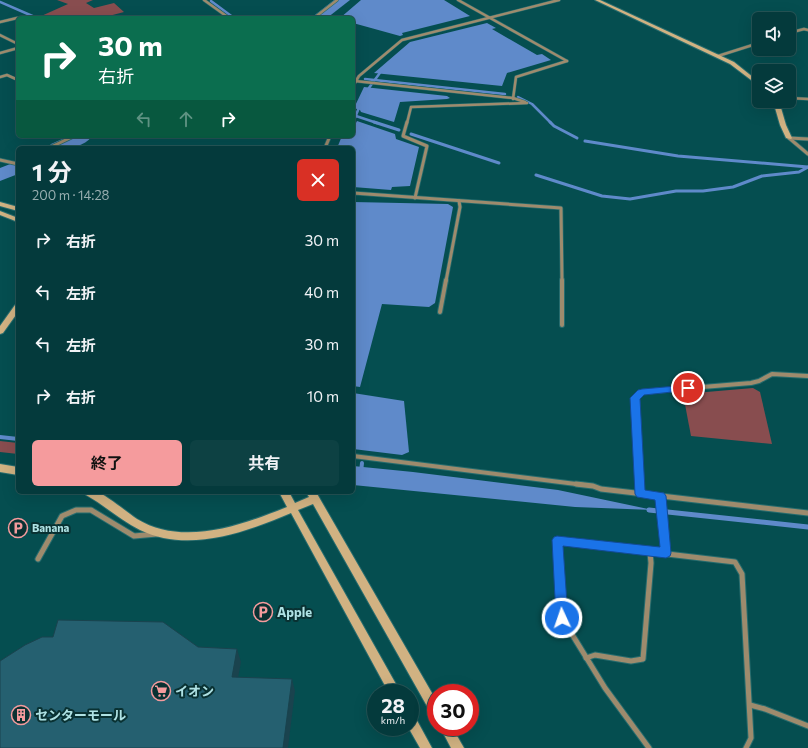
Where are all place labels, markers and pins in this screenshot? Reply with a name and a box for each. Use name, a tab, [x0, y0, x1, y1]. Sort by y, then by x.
pin	[671, 371, 705, 405]
parking icon: Banana	[7, 517, 29, 539]
place label: Banana	[32, 521, 70, 534]
parking icon: Apple	[252, 601, 274, 623]
place label: Apple	[277, 604, 312, 620]
supermarket icon: イオン	[150, 680, 172, 702]
place label: イオン	[175, 683, 214, 699]
building icon: センターモール	[10, 704, 32, 726]
place label: センターモール	[35, 707, 126, 723]

